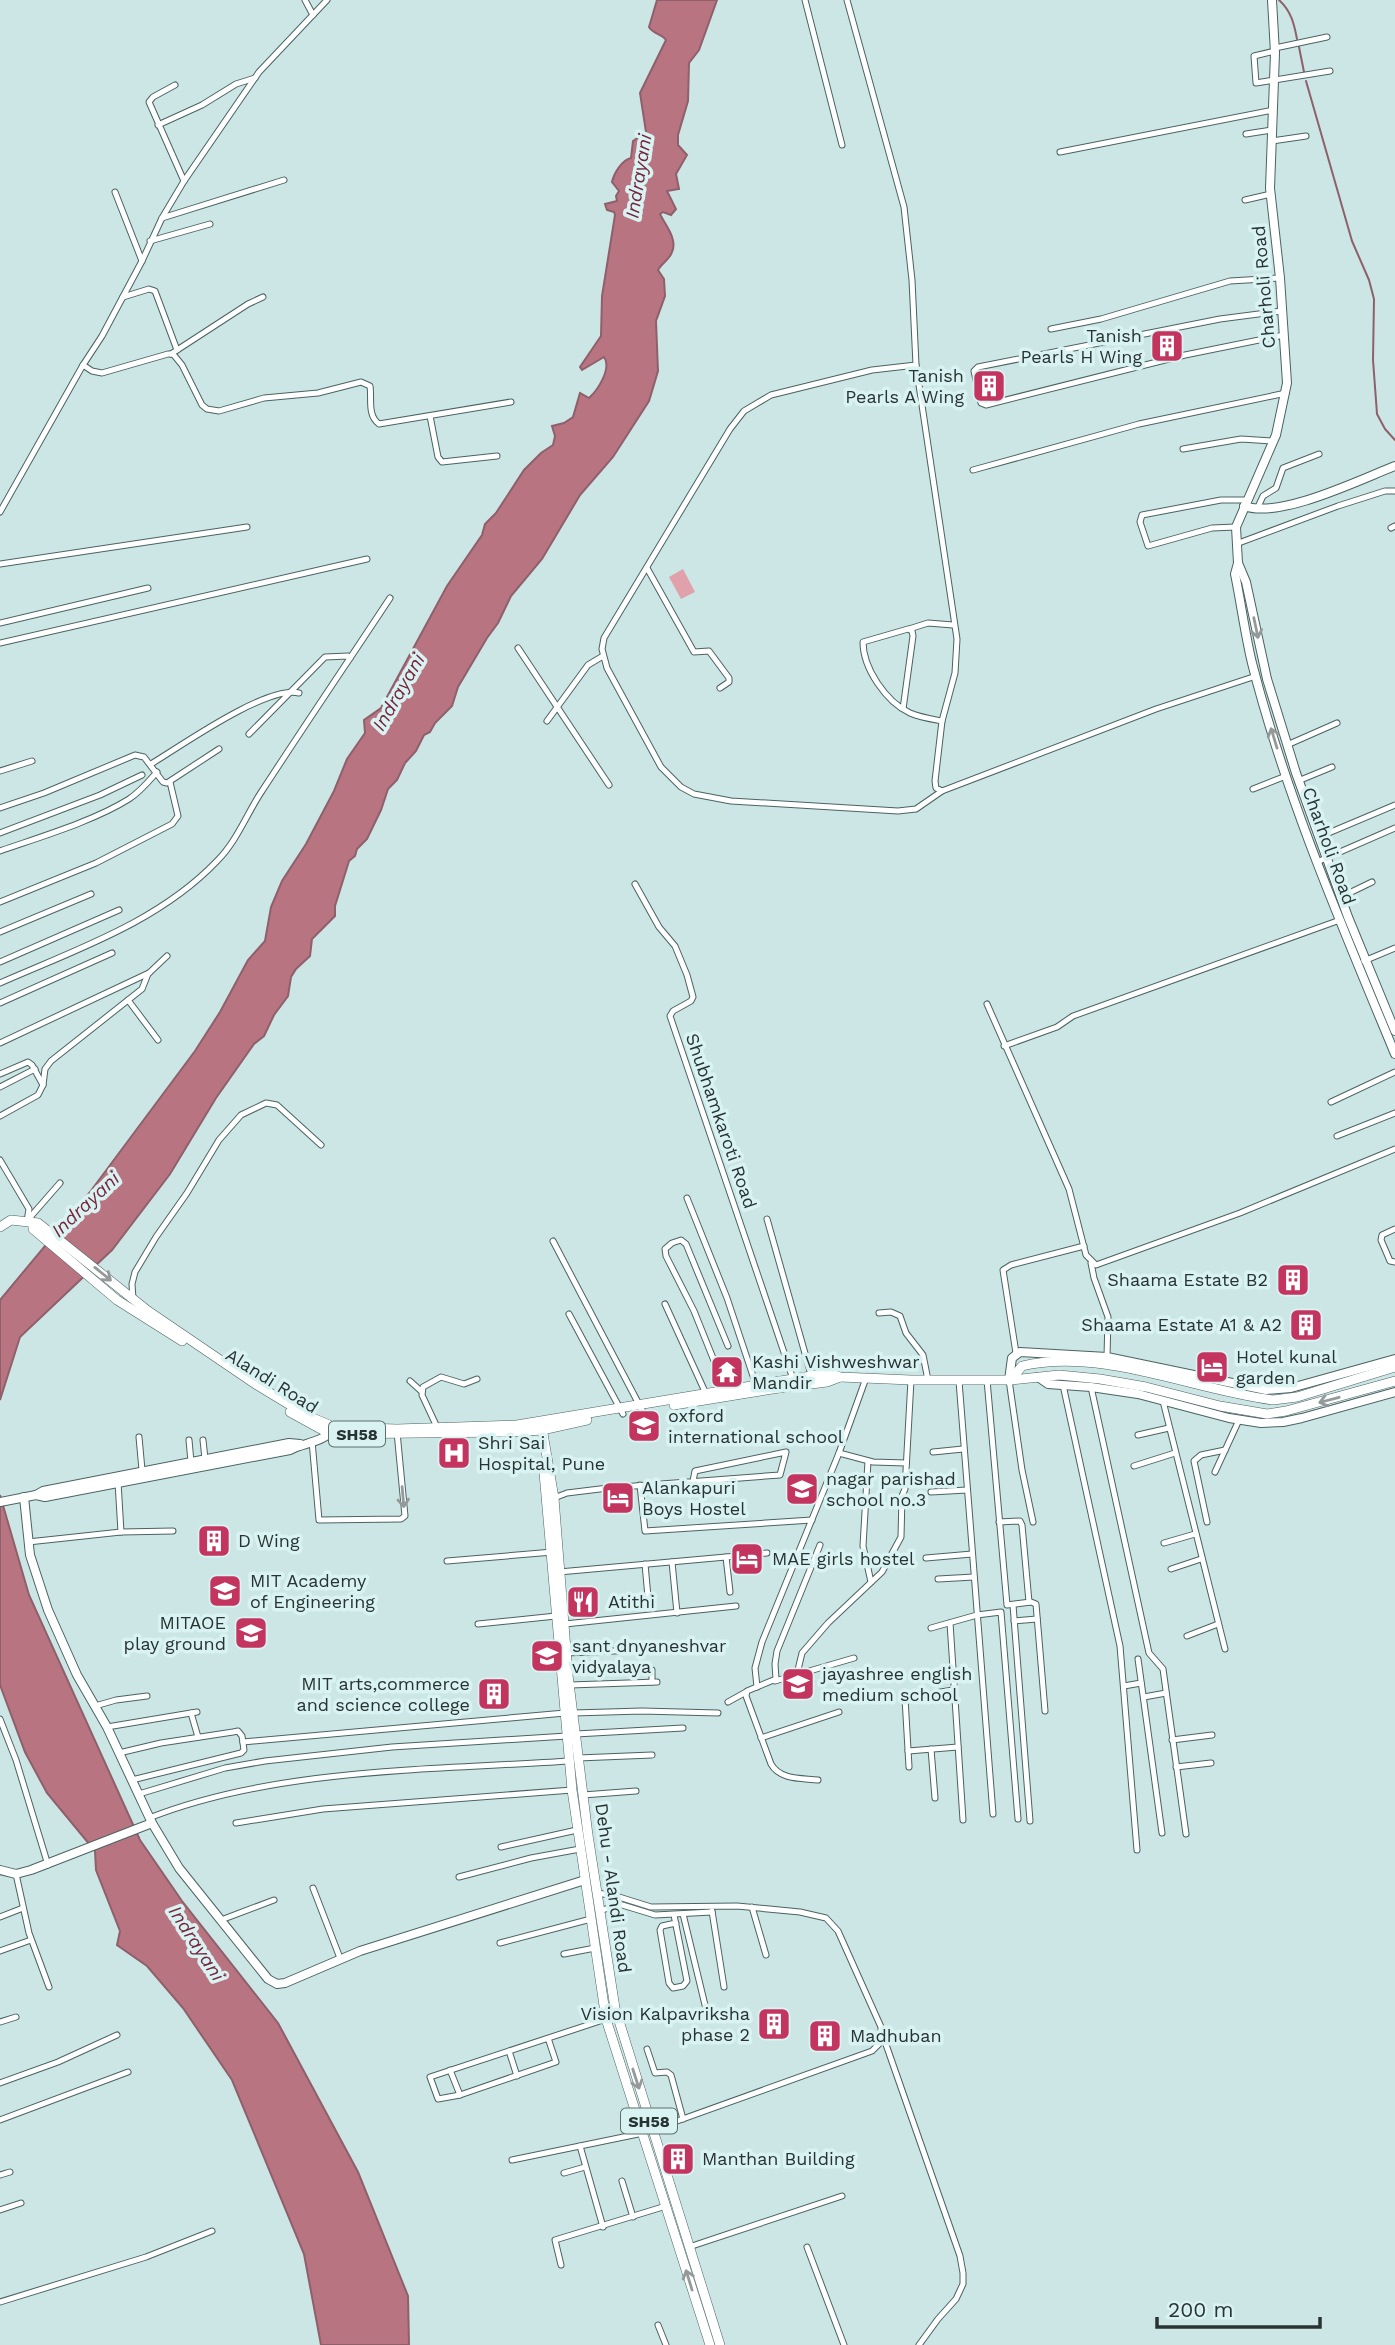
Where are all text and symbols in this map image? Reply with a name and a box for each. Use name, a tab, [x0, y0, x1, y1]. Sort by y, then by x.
water label: Indrayani	[620, 131, 657, 220]
street label: Charholi Road	[1248, 225, 1279, 349]
place label: Tanish Pearls H Wing	[1020, 325, 1142, 367]
building icon: Tanish Pearls H Wing	[1148, 327, 1186, 365]
place label: Tanish Pearls A Wing	[845, 365, 964, 407]
building icon: Tanish Pearls A Wing	[970, 367, 1008, 405]
one-way arrow	[1250, 616, 1264, 639]
water label: Indrayani	[367, 649, 430, 735]
one-way arrow	[1267, 727, 1280, 749]
street label: Charholi Road	[1299, 784, 1360, 907]
street label: Shubhamkaroti Road	[682, 1030, 761, 1211]
water label: Indrayani	[46, 1166, 125, 1242]
building icon: Shaama Estate B2	[1274, 1261, 1312, 1299]
one-way arrow	[93, 1267, 111, 1282]
place label: Shaama Estate B2	[1107, 1269, 1268, 1290]
building icon: Shaama Estate A1 & A2	[1287, 1306, 1325, 1344]
place label: Shaama Estate A1 & A2	[1081, 1314, 1282, 1335]
street label: Alandi Road	[222, 1344, 322, 1417]
place label: Hotel kunal garden	[1236, 1346, 1337, 1388]
hotel icon: Hotel kunal garden	[1193, 1348, 1231, 1386]
place label: Kashi Vishweshwar Mandir	[752, 1351, 920, 1393]
temple icon: Kashi Vishweshwar Mandir	[708, 1353, 746, 1391]
one-way arrow	[1319, 1394, 1341, 1407]
place label: oxford international school	[668, 1405, 844, 1447]
school or university icon: oxford international school	[625, 1407, 663, 1445]
road number: SH58	[329, 1422, 385, 1446]
place label: Shri Sai Hospital, Pune	[478, 1432, 605, 1474]
hospital icon: Shri Sai Hospital, Pune	[435, 1434, 473, 1472]
place label: nagar parishad school no.3	[826, 1468, 956, 1510]
school or university icon: nagar parishad school no.3	[783, 1470, 821, 1508]
place label: Alankapuri Boys Hostel	[642, 1477, 746, 1519]
hotel icon: Alankapuri Boys Hostel	[599, 1479, 637, 1517]
one-way arrow	[397, 1485, 410, 1507]
building icon: D Wing	[195, 1522, 233, 1560]
place label: D Wing	[238, 1530, 300, 1551]
hotel icon: MAE girls hostel	[728, 1540, 766, 1578]
place label: MAE girls hostel	[772, 1548, 915, 1569]
place label: MIT Academy of Engineering	[250, 1570, 375, 1612]
school or university icon: MIT Academy of Engineering	[206, 1572, 244, 1610]
restaurant icon: Atithi	[564, 1583, 602, 1621]
place label: Atithi	[608, 1591, 655, 1612]
place label: MITAOE play ground	[124, 1612, 226, 1654]
school or university icon: MITAOE play ground	[232, 1614, 270, 1652]
place label: sant dnyaneshvar vidyalaya	[572, 1635, 726, 1677]
school or university icon: sant dnyaneshvar vidyalaya	[528, 1637, 566, 1675]
place label: jayashree english medium school	[820, 1663, 972, 1705]
school or university icon: jayashree english medium school	[779, 1665, 817, 1703]
place label: MIT arts,commerce and science college	[297, 1673, 470, 1715]
building icon: MIT arts,commerce and science college	[475, 1675, 513, 1713]
street label: Dehu - Alandi Road	[591, 1802, 636, 1974]
water label: Indrayani	[164, 1901, 230, 1986]
place label: Vision Kalpavriksha phase 2	[580, 2003, 750, 2045]
building icon: Vision Kalpavriksha phase 2	[755, 2005, 793, 2043]
building icon: Madhuban	[806, 2017, 844, 2055]
place label: Madhuban	[850, 2025, 942, 2046]
one-way arrow	[630, 2068, 643, 2090]
road number: SH58	[621, 2108, 677, 2134]
building icon: Manthan Building	[659, 2140, 697, 2178]
place label: Manthan Building	[702, 2148, 855, 2169]
one-way arrow	[682, 2269, 695, 2291]
scale bar	[1157, 2286, 1320, 2330]
text: 200 m	[1168, 2297, 1234, 2322]

